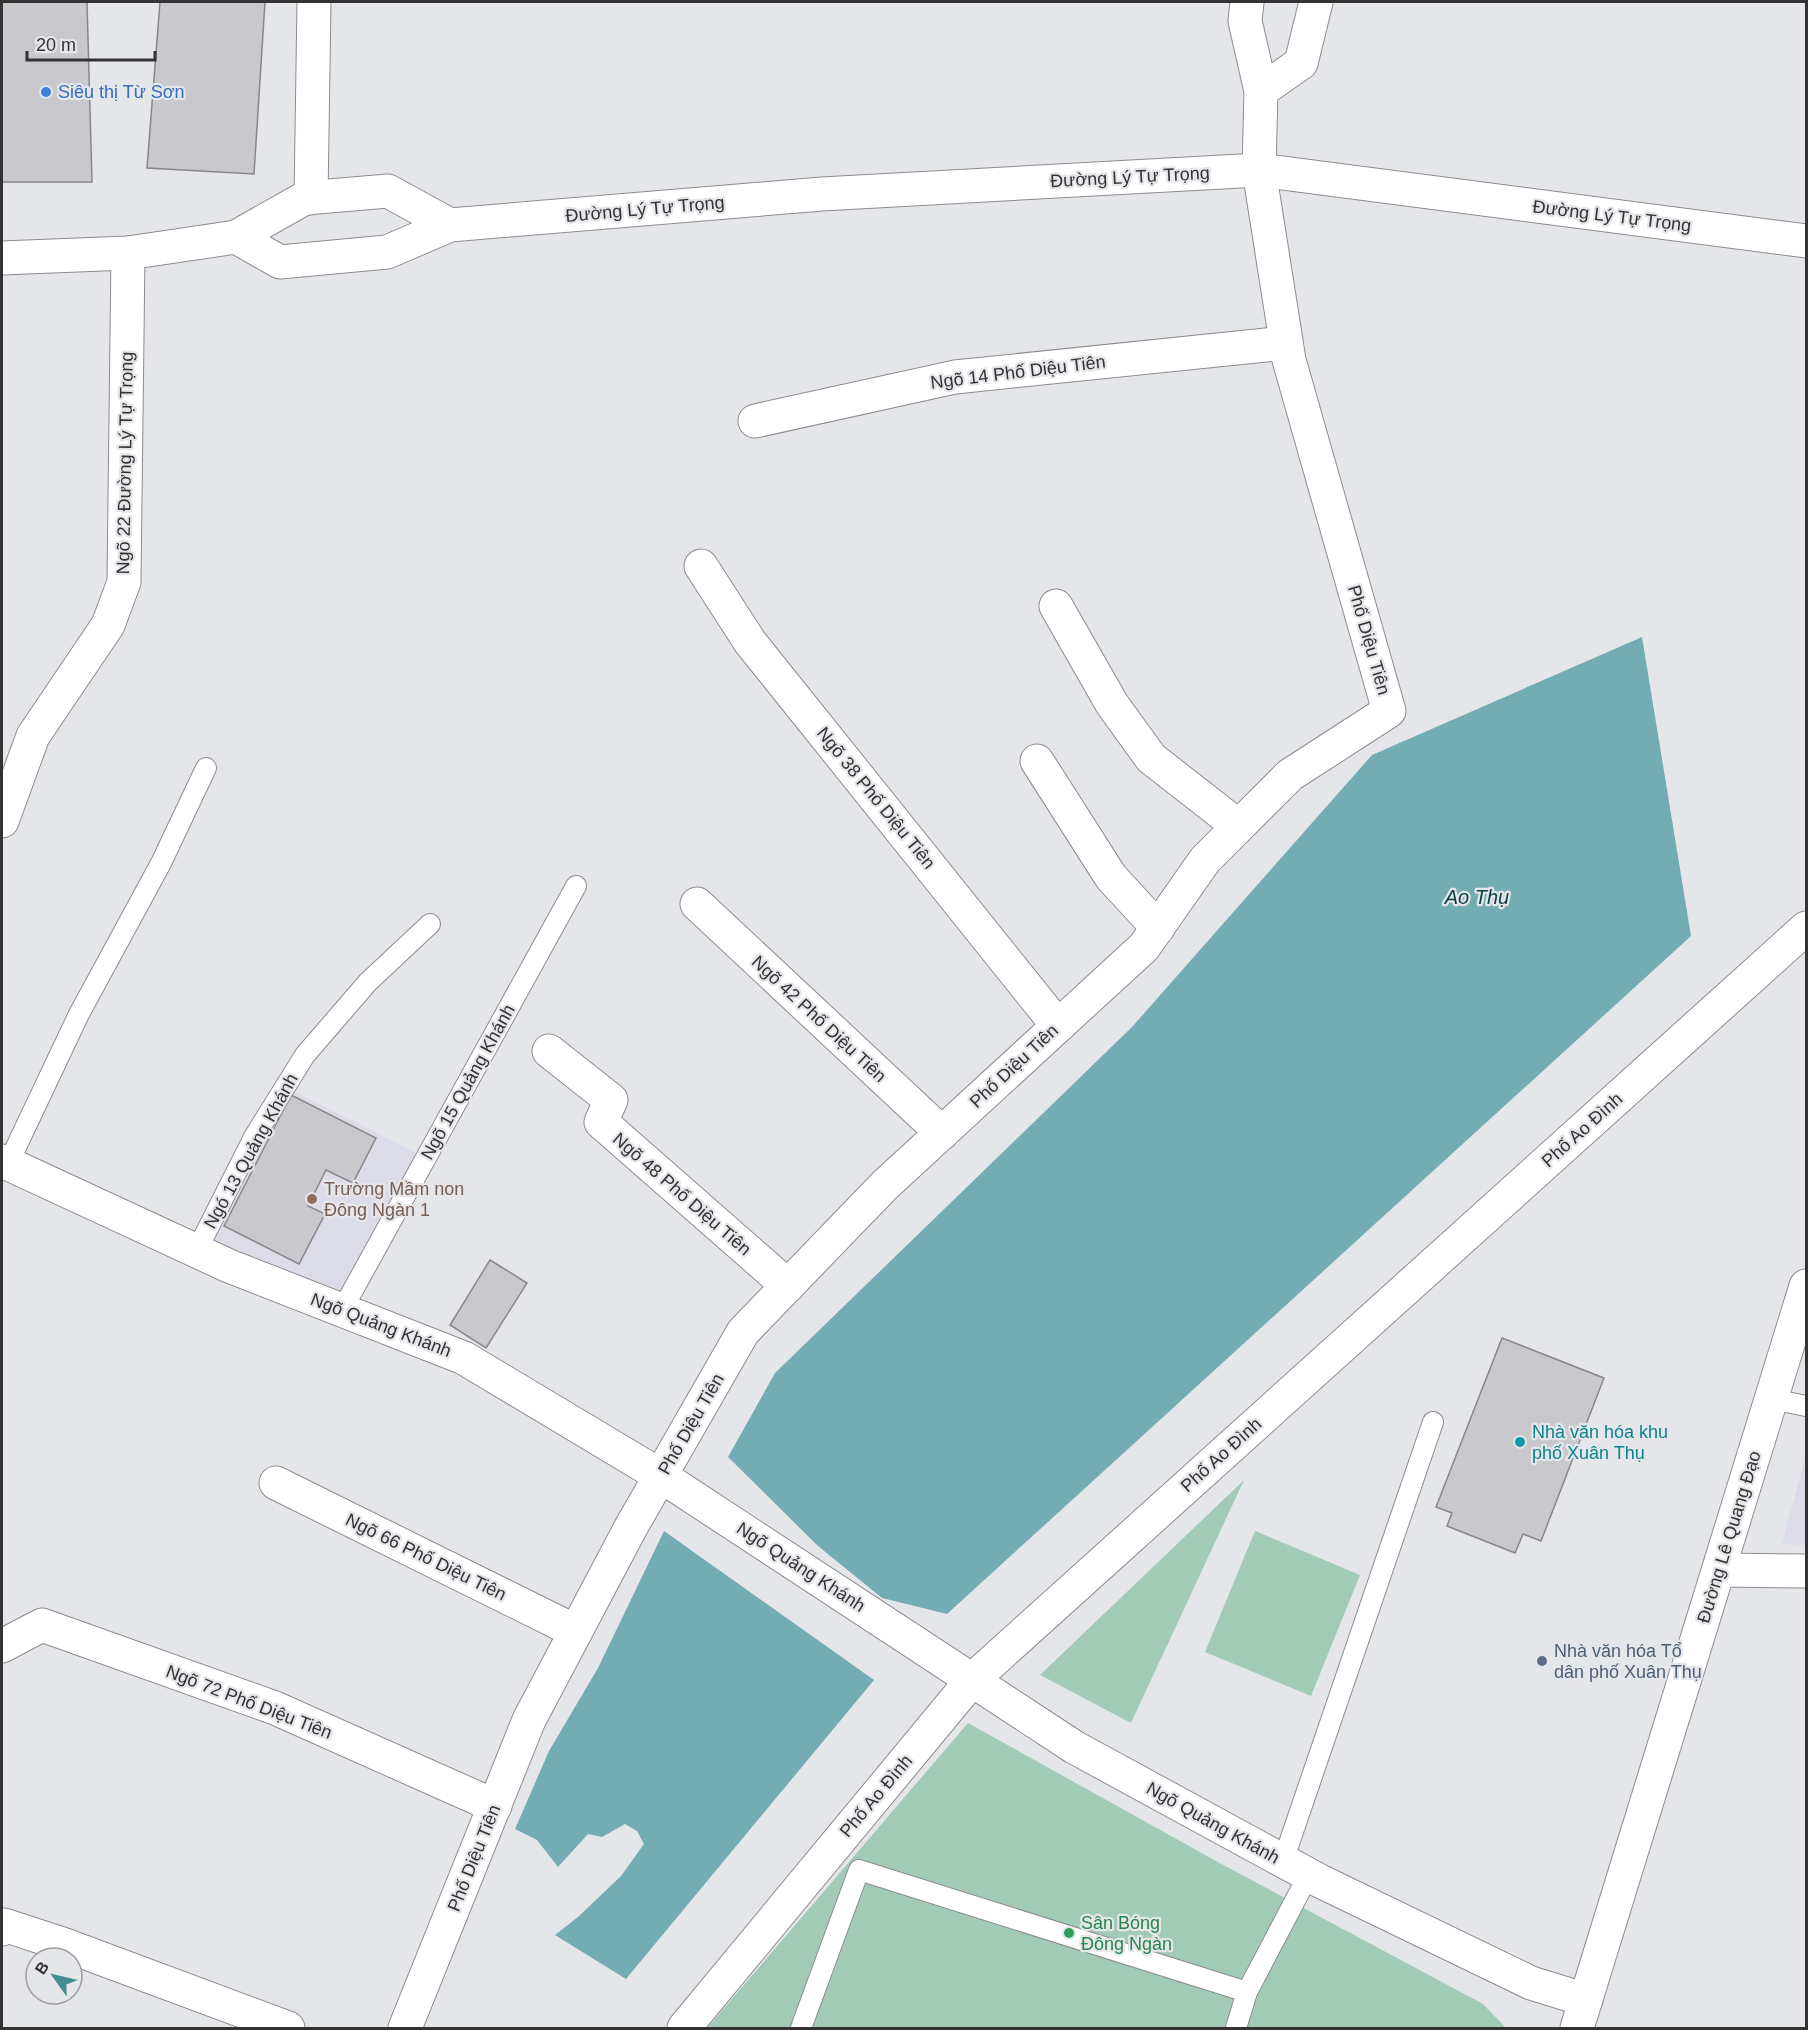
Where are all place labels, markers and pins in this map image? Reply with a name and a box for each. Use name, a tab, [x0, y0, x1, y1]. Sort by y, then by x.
place label: Siêu thị Từ Sơn	[58, 82, 185, 102]
marker: Siêu thị Từ Sơn	[39, 85, 53, 99]
place label: Trường Mầm non Đông Ngàn 1	[324, 1179, 464, 1220]
marker: Trường Mầm non Đông Ngàn 1	[305, 1192, 319, 1206]
place label: Nhà văn hóa khu phố Xuân Thụ	[1532, 1422, 1668, 1463]
marker: Nhà văn hóa khu phố Xuân Thụ	[1513, 1435, 1527, 1449]
place label: Nhà văn hóa Tổ dân phố Xuân Thụ	[1554, 1641, 1702, 1682]
marker: Nhà văn hóa Tổ dân phố Xuân Thụ	[1535, 1654, 1549, 1668]
place label: Sân Bóng Đông Ngàn	[1081, 1913, 1172, 1954]
marker: Sân Bóng Đông Ngàn	[1062, 1926, 1076, 1940]

